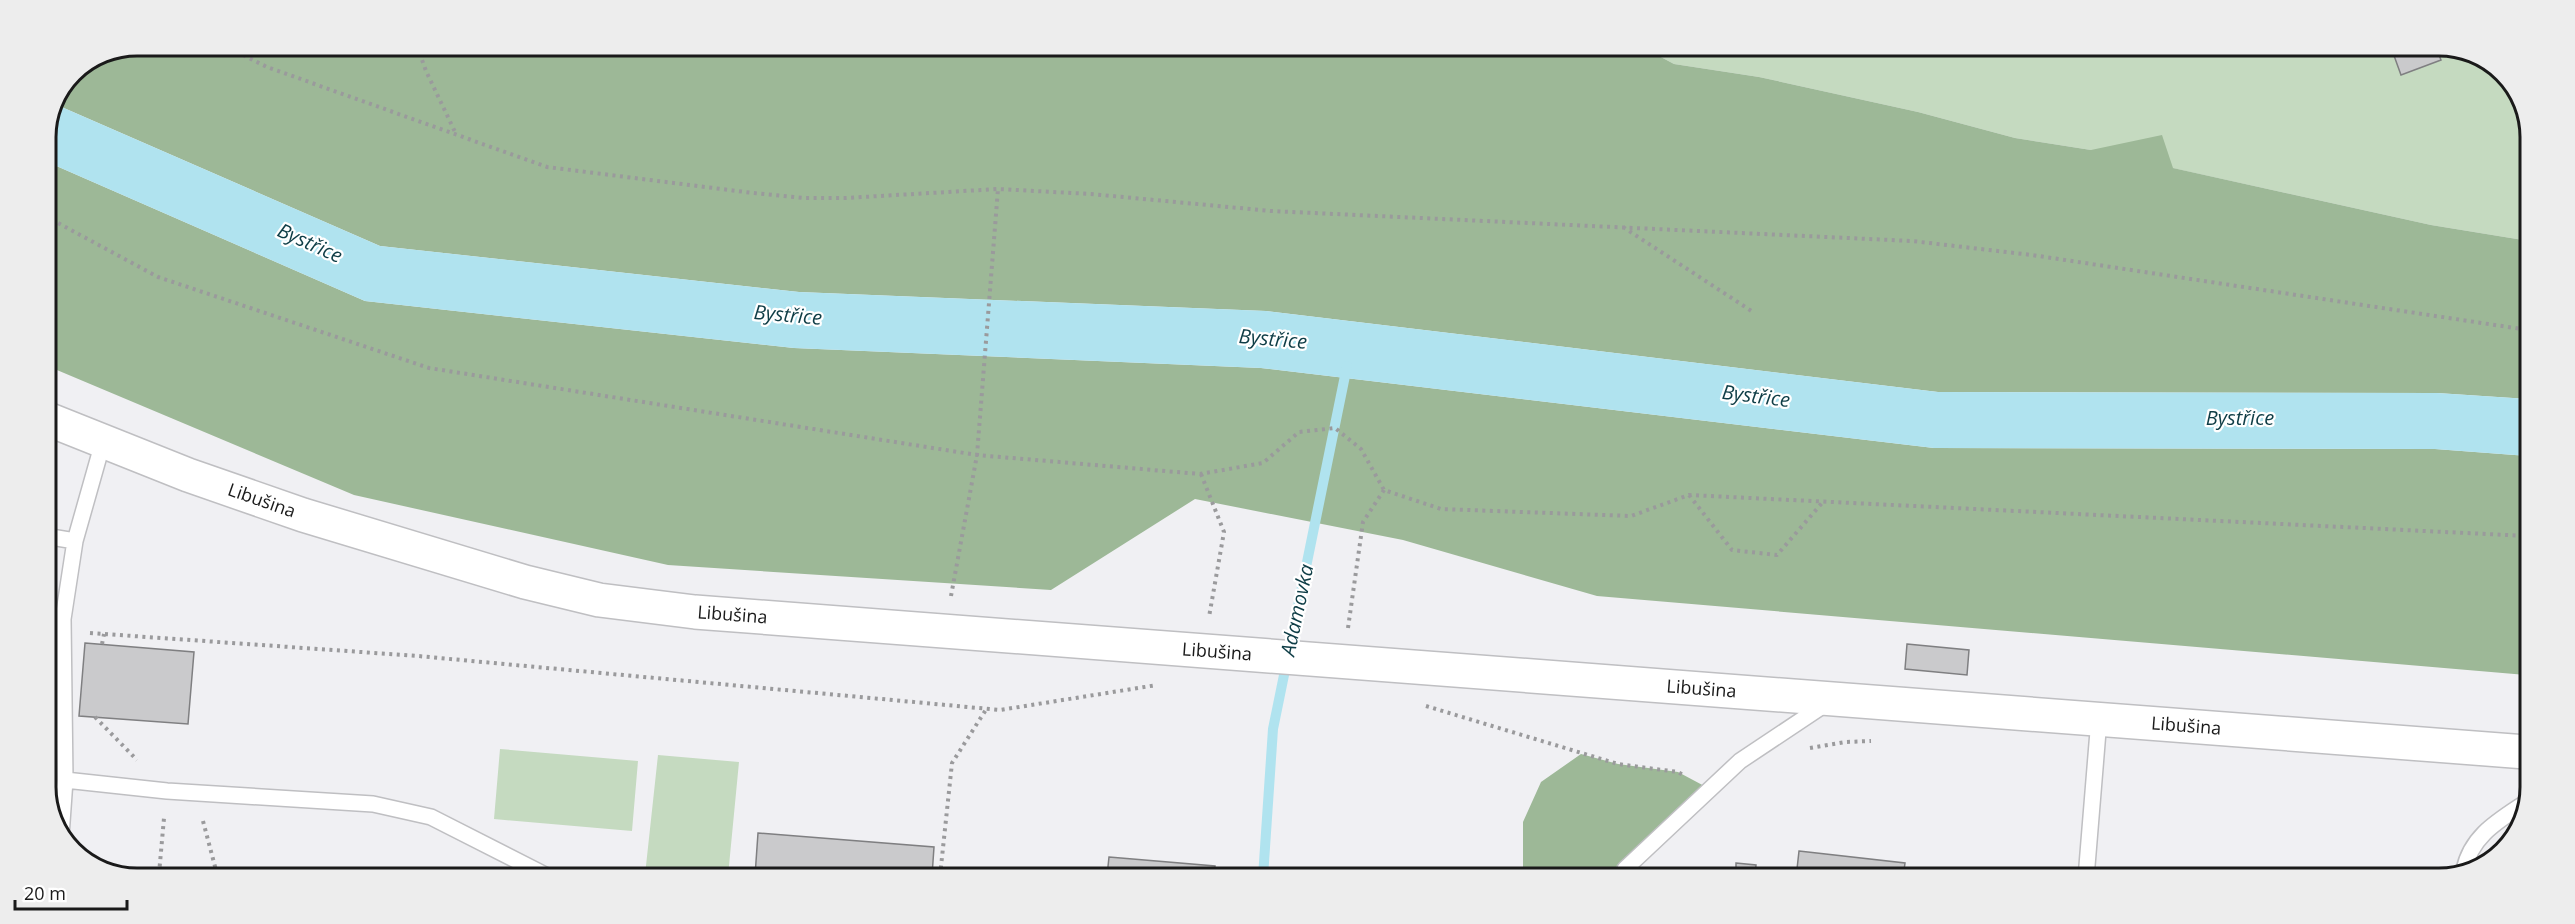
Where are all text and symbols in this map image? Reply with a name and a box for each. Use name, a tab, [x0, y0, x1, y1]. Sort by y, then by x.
water label: Bystřice	[273, 216, 347, 269]
water label: Bystřice	[753, 298, 823, 331]
water label: Bystřice	[1238, 322, 1308, 355]
water label: Bystřice	[1720, 378, 1792, 413]
water label: Bystřice	[2206, 404, 2274, 431]
street label: Libušina	[225, 477, 299, 523]
water label: Adamovka	[1273, 562, 1319, 660]
street label: Libušina	[697, 599, 768, 629]
street label: Libušina	[1181, 636, 1253, 666]
street label: Libušina	[1666, 673, 1738, 703]
street label: Libušina	[2150, 710, 2222, 740]
scale bar	[15, 873, 128, 911]
text: 20 m	[24, 881, 66, 905]

